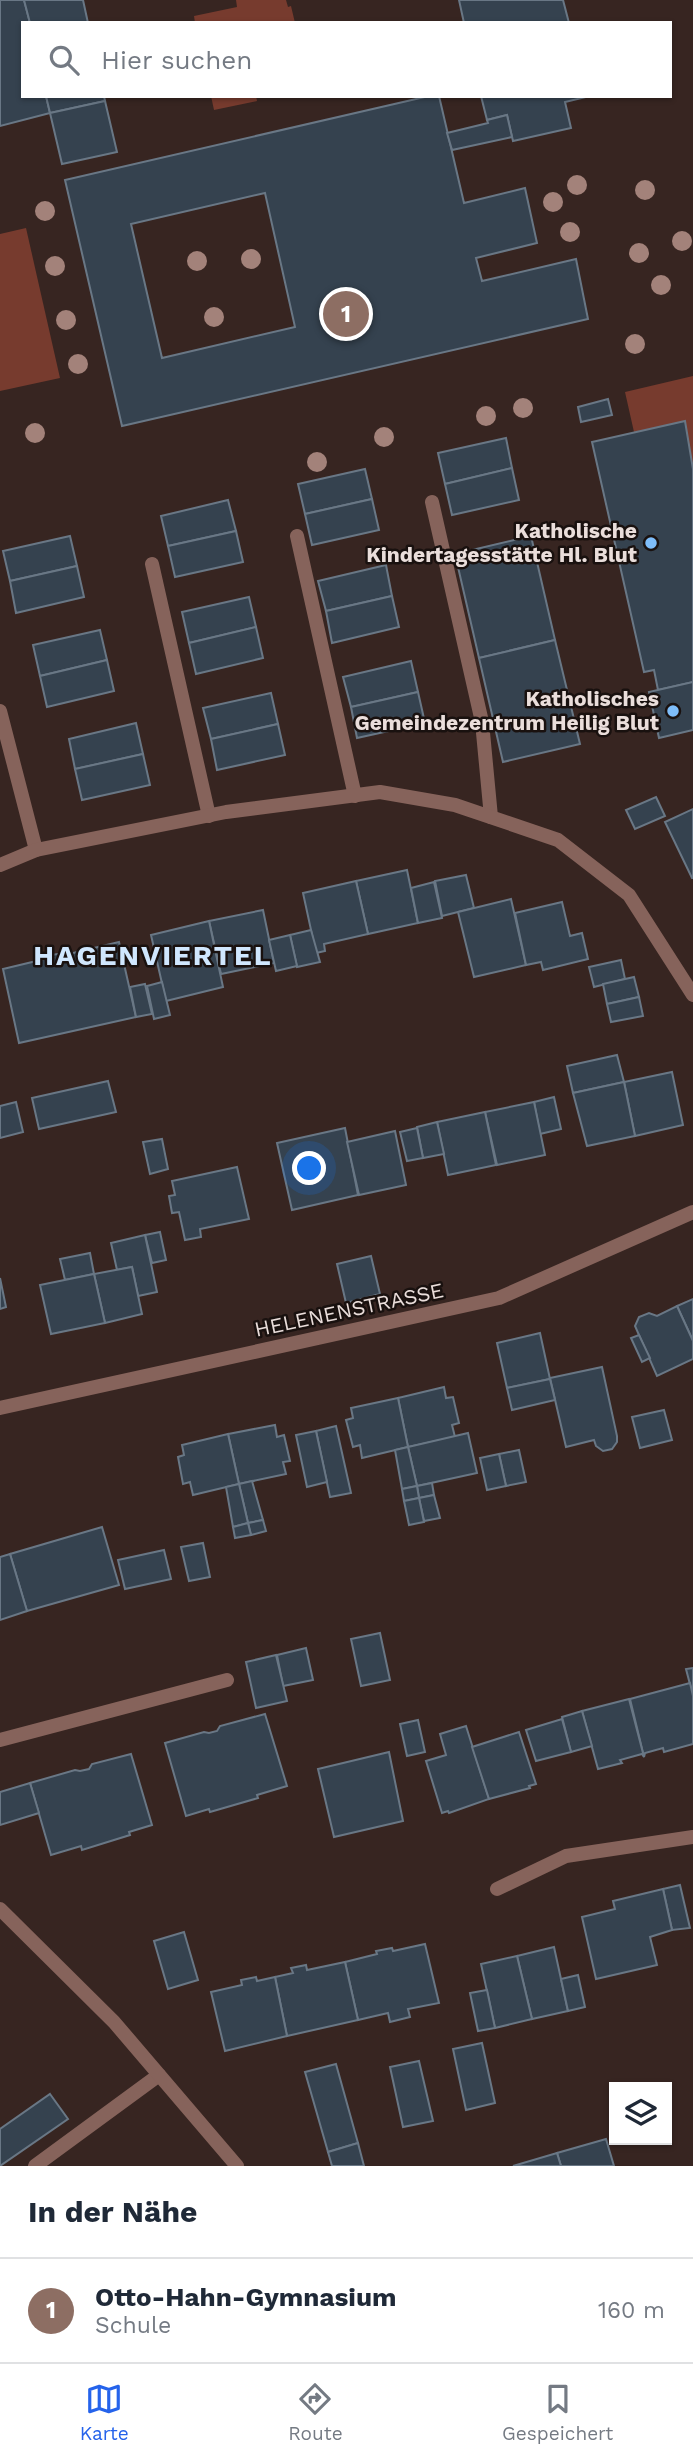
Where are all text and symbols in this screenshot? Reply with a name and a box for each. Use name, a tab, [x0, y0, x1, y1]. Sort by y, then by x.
search box	[21, 21, 672, 98]
icon: search	[45, 41, 83, 79]
text: Hier suchen	[101, 45, 252, 75]
pin: 1	[323, 288, 369, 340]
place label: Katholische Kindertagesstätte Hl. Blut	[366, 518, 637, 567]
marker: Katholische Kindertagesstätte Hl. Blut	[643, 535, 659, 551]
place label: Katholisches Gemeindezentrum Heilig Blut	[354, 686, 659, 735]
marker: Katholisches Gemeindezentrum Heilig Blut	[665, 703, 681, 719]
district label: HAGENVIERTEL	[33, 939, 273, 972]
your location	[292, 1151, 326, 1185]
street label: HELENENSTRASSE	[252, 1277, 446, 1342]
map controls	[609, 2082, 672, 2145]
button: layers	[609, 2082, 672, 2145]
text: In der Nähe	[28, 2194, 197, 2229]
text: Otto-Hahn-Gymnasium	[95, 2282, 396, 2312]
text: 1	[46, 2297, 56, 2324]
text: 160 m	[598, 2297, 665, 2324]
text: Schule	[95, 2312, 171, 2339]
tab: Karte	[80, 2380, 129, 2445]
tab: Route	[288, 2380, 343, 2445]
tab: Gespeichert	[502, 2380, 613, 2445]

